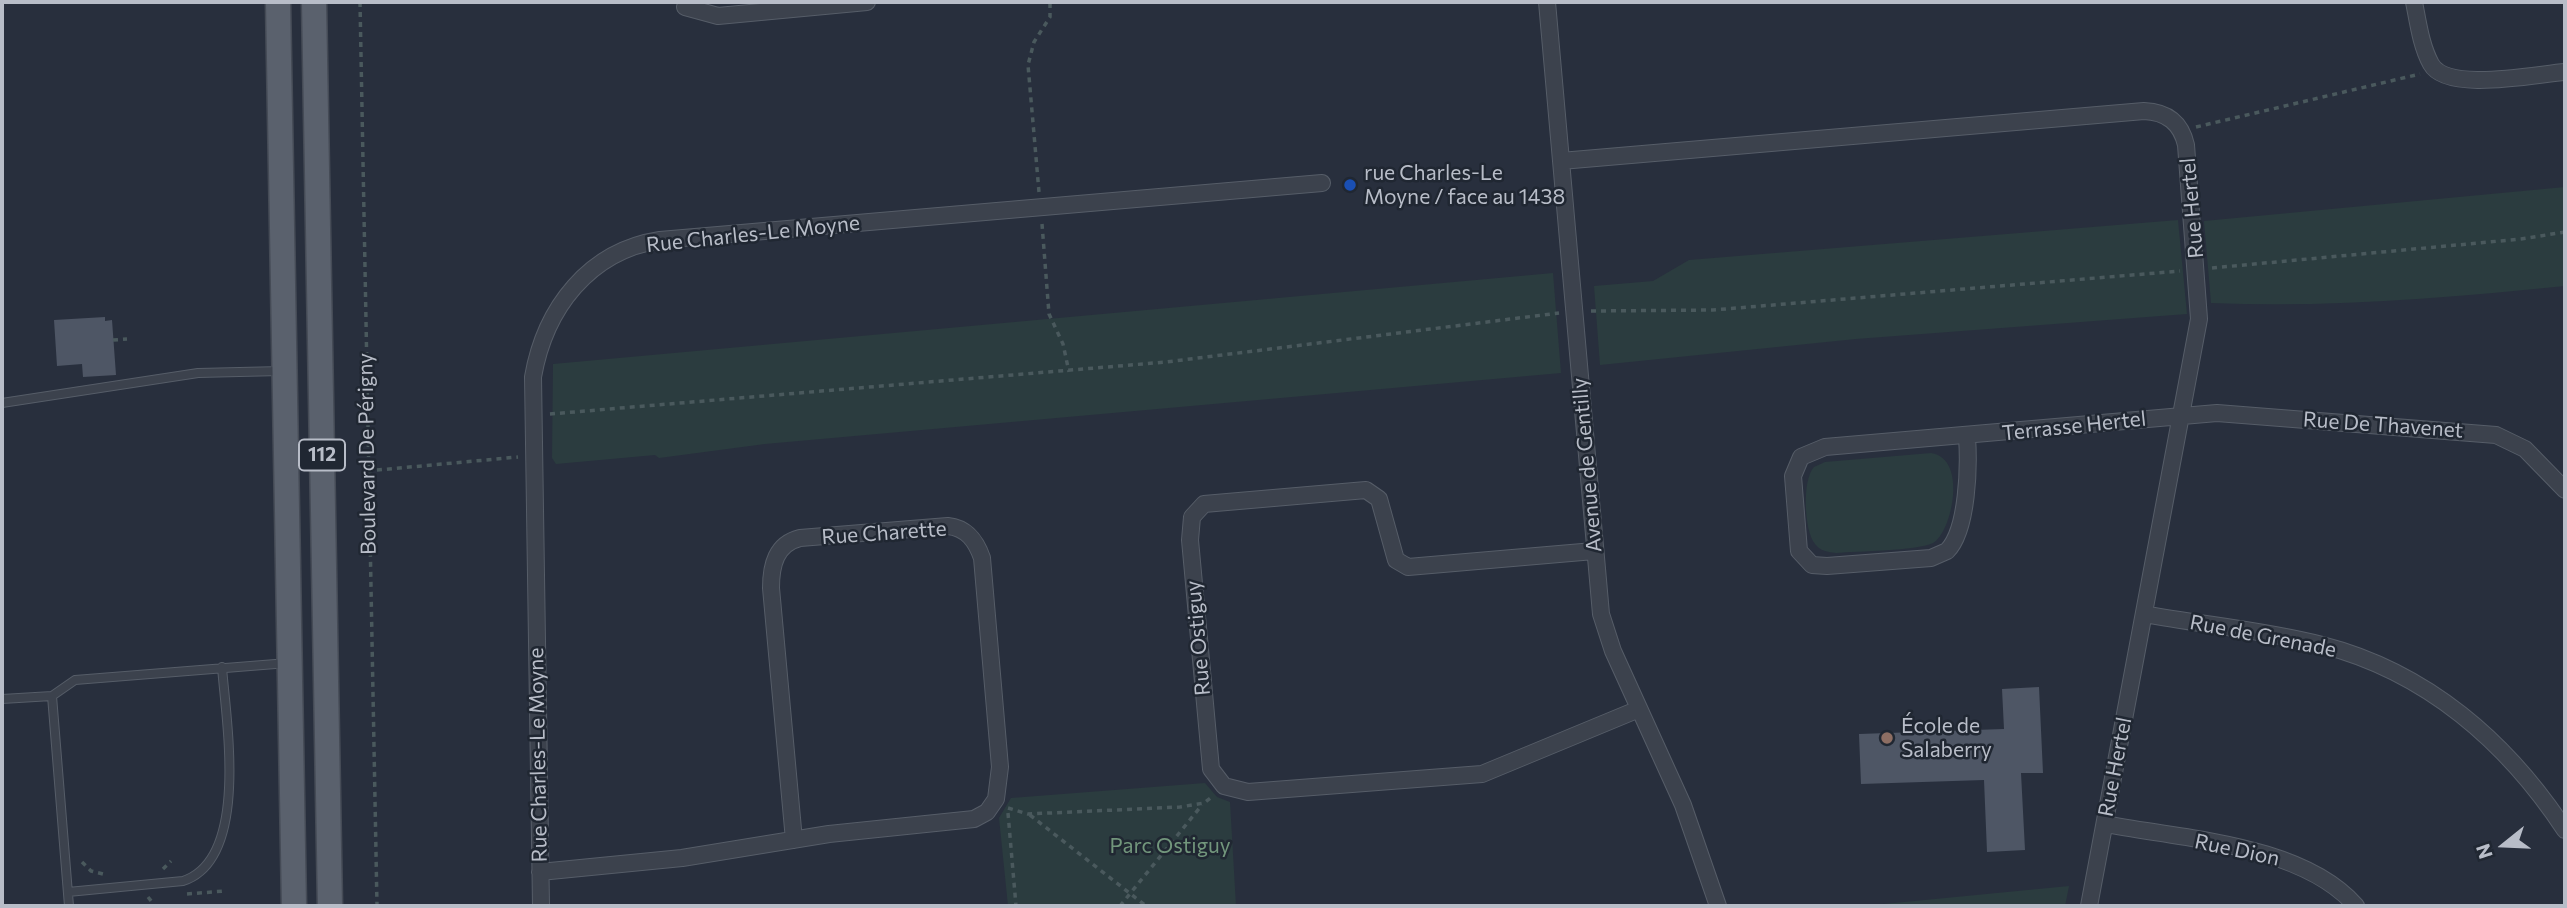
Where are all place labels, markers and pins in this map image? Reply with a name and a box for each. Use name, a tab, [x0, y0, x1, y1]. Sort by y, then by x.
place label: rue Charles-Le Moyne / face au 1438	[1364, 160, 1565, 210]
marker: rue Charles-Le Moyne / face au 1438	[1342, 177, 1358, 193]
place label: École de Salaberry	[1901, 713, 1992, 763]
marker: École de Salaberry	[1879, 730, 1895, 746]

